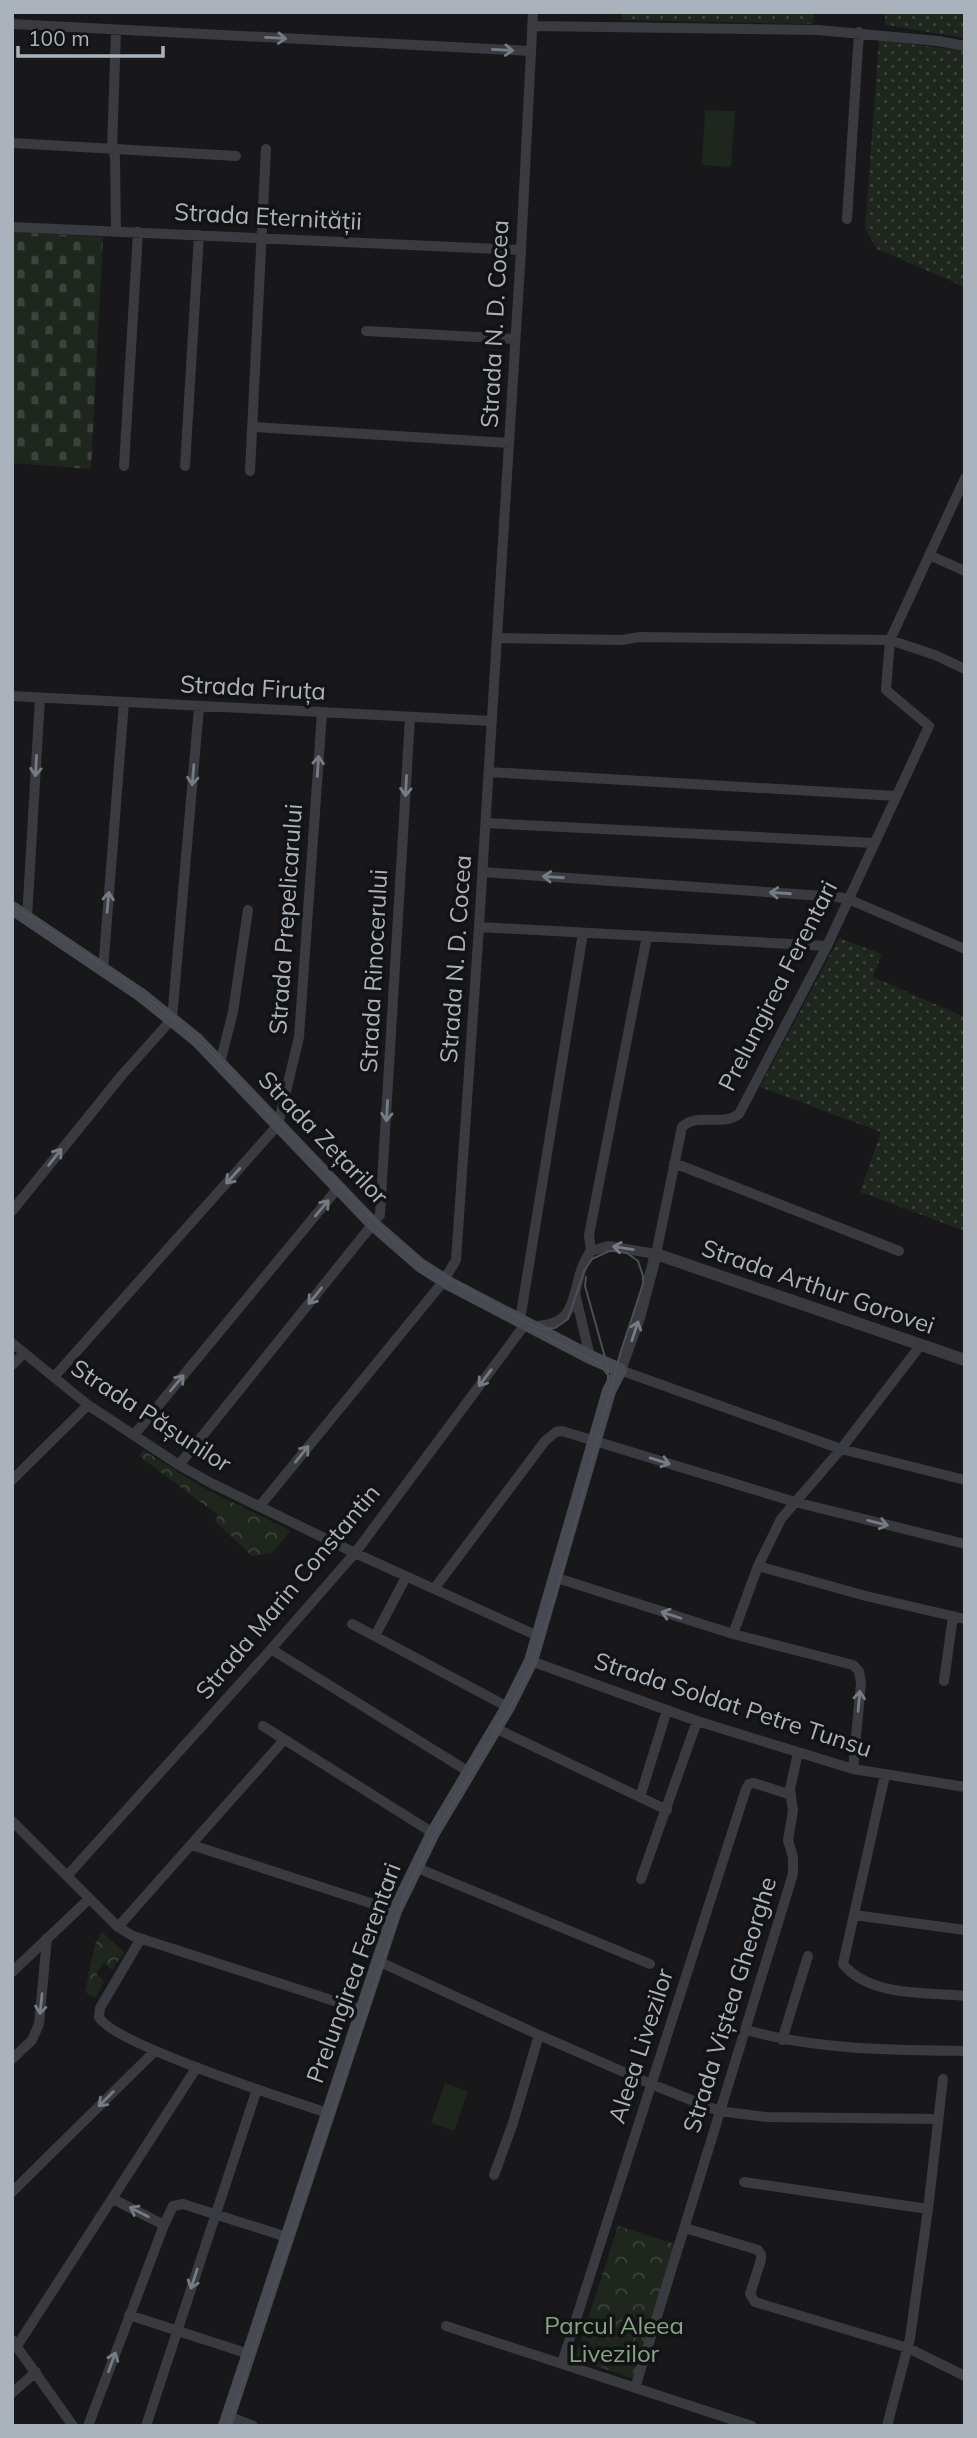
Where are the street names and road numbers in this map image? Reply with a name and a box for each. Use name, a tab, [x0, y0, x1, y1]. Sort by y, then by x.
street label: Strada Eternității	[173, 196, 363, 237]
street label: Strada N. D. Cocea	[474, 219, 514, 429]
street label: Strada Firuța	[179, 668, 327, 707]
street label: Strada Prepelicarului	[262, 803, 308, 1035]
street label: Strada N. D. Cocea	[433, 854, 477, 1064]
street label: Strada Rinocerului	[353, 868, 393, 1074]
street label: Prelungirea Ferentari	[711, 875, 843, 1096]
street label: Strada Zețarilor	[252, 1064, 395, 1211]
street label: Strada Arthur Gorovei	[698, 1232, 939, 1340]
street label: Strada Pășunilor	[65, 1352, 238, 1479]
street label: Strada Marin Constantin	[189, 1478, 386, 1705]
street label: Strada Soldat Petre Tunsu	[591, 1645, 876, 1763]
street label: Prelungirea Ferentari	[299, 1858, 407, 2087]
street label: Strada Viștea Gheorghe	[676, 1873, 783, 2137]
street label: Aleea Livezilor	[601, 1964, 679, 2127]

